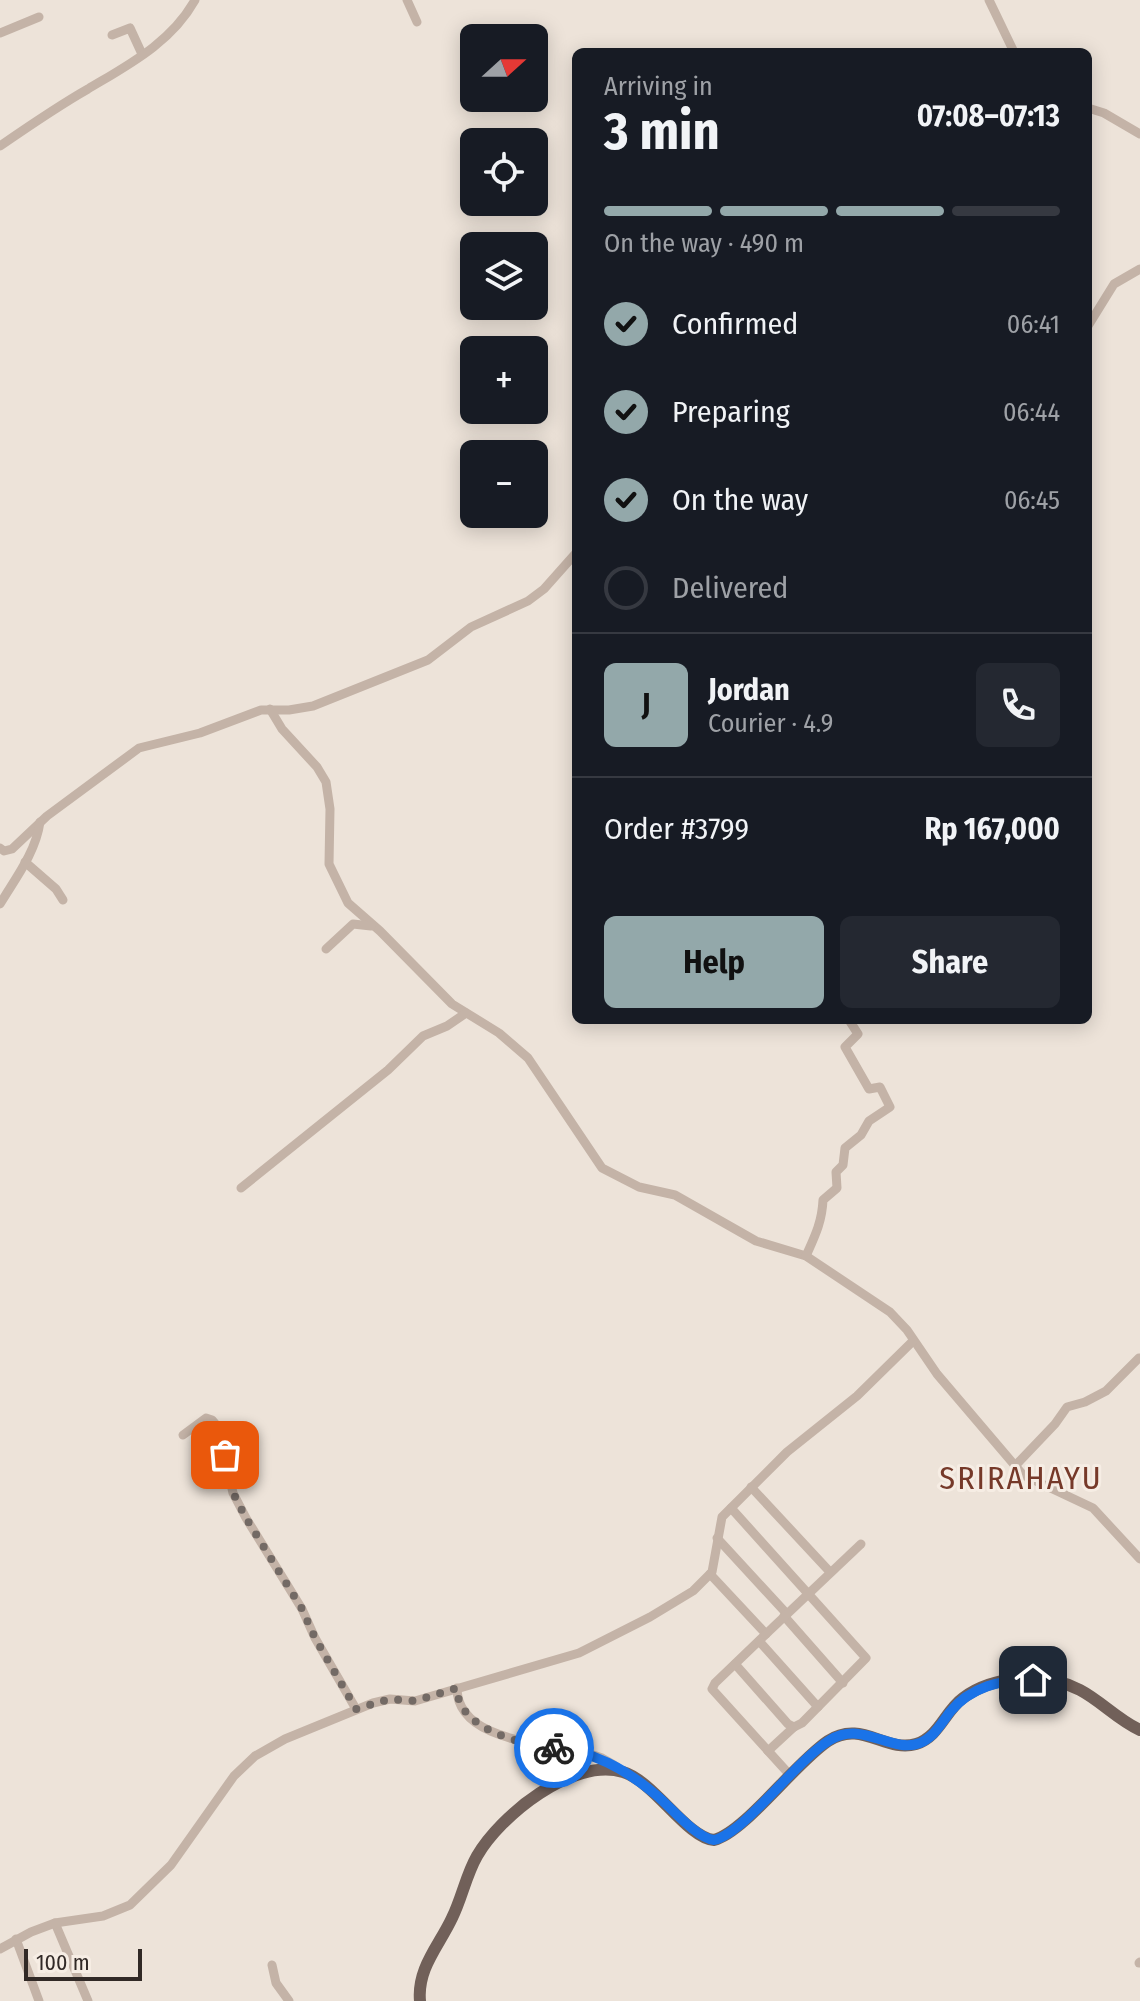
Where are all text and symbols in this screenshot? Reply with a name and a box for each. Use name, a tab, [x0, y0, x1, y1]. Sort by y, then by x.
north arrow	[460, 24, 548, 112]
map controls	[460, 24, 548, 528]
text: Arriving in	[604, 71, 713, 102]
text: 07:08–07:13	[917, 98, 1060, 134]
text: 3 min	[604, 100, 720, 163]
button: locate	[460, 128, 548, 216]
text: On the way · 490 m	[604, 228, 804, 259]
button: layers	[460, 232, 548, 320]
icon: check	[604, 302, 648, 346]
text: Confirmed	[672, 306, 798, 342]
text: 06:41	[1007, 309, 1060, 340]
button: +	[460, 336, 548, 424]
icon: check	[604, 390, 648, 434]
text: Preparing	[672, 394, 790, 430]
text: 06:44	[1003, 397, 1060, 428]
button: −	[460, 440, 548, 528]
icon: check	[604, 478, 648, 522]
text: On the way	[672, 482, 808, 518]
text: 06:45	[1004, 485, 1060, 516]
text: Delivered	[672, 570, 788, 606]
button: phone	[976, 663, 1060, 747]
text: Jordan	[708, 672, 790, 708]
text: J	[642, 687, 650, 723]
text: Courier · 4.9	[708, 708, 833, 739]
text: Order #3799	[604, 811, 749, 847]
text: Rp 167,000	[924, 811, 1060, 847]
button: Help	[604, 916, 824, 1008]
button: Share	[840, 916, 1060, 1008]
pin	[191, 1421, 259, 1489]
icon: bag	[203, 1433, 247, 1477]
district label: SRIRAHAYU	[939, 1459, 1103, 1497]
pin	[999, 1646, 1067, 1714]
icon: home	[1011, 1658, 1055, 1702]
courier	[514, 1708, 594, 1788]
icon: bike	[532, 1726, 576, 1770]
scale bar	[24, 1945, 142, 1981]
text: 100 m	[36, 1949, 90, 1976]

